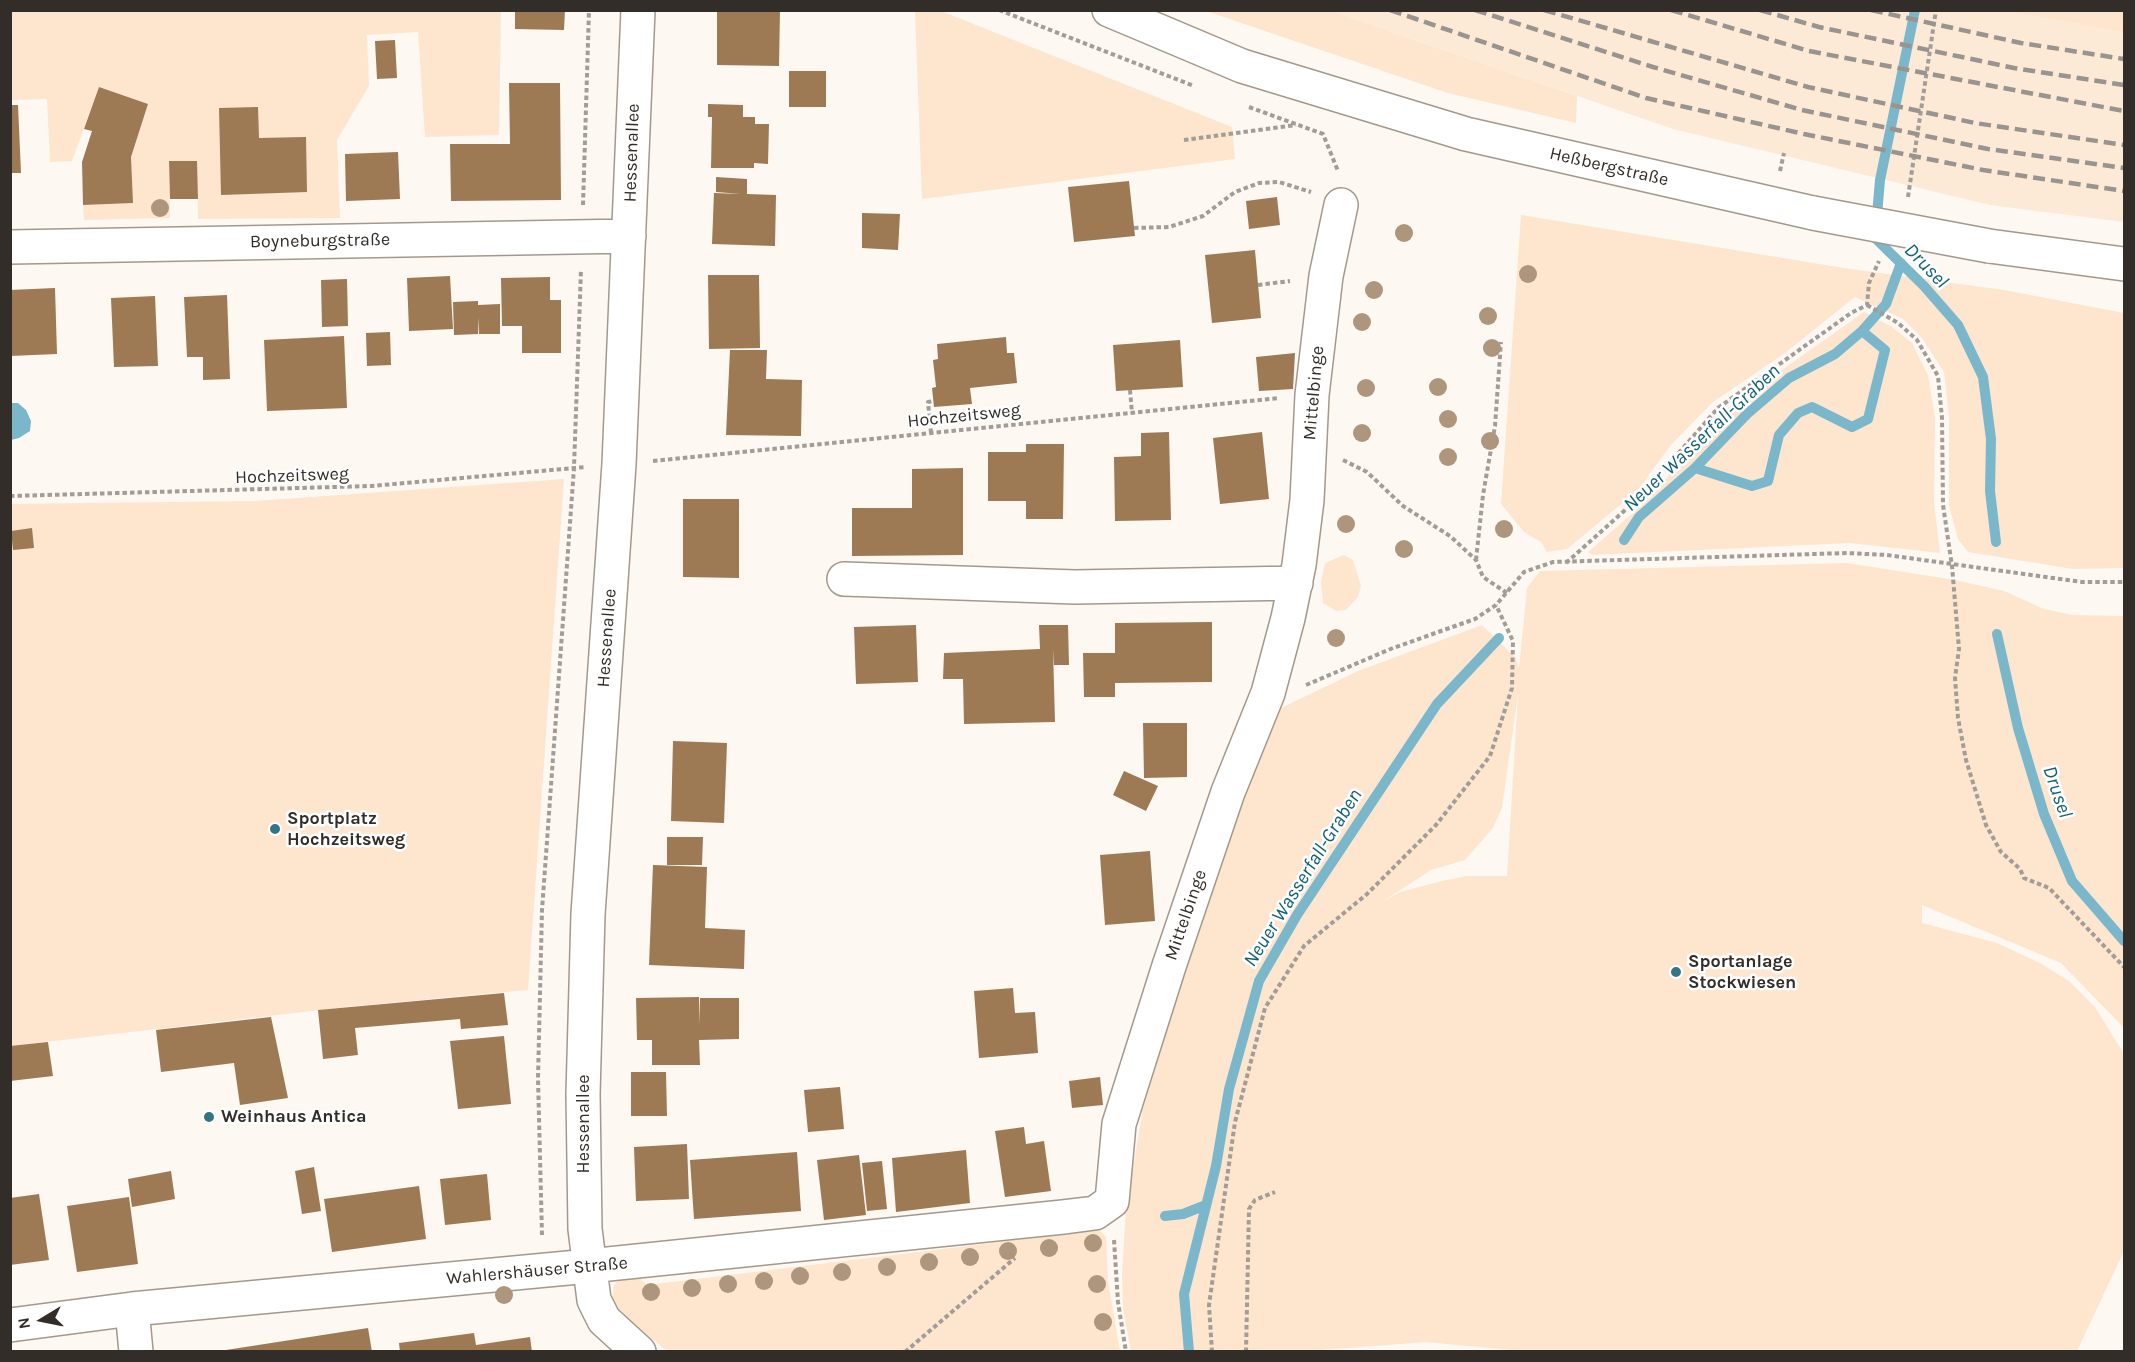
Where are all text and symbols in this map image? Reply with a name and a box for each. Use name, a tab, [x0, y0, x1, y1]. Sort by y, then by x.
street label: Hessenallee	[619, 103, 645, 203]
street label: Heßbergstraße	[1547, 143, 1671, 191]
street label: Boyneburgstraße	[250, 229, 390, 253]
water label: Drusel	[1899, 238, 1953, 294]
street label: Mittelbinge	[1299, 345, 1329, 441]
water label: Neuer Wasserfall-Graben	[1619, 359, 1785, 517]
street label: Hochzeitsweg	[906, 399, 1022, 433]
street label: Hochzeitsweg	[235, 463, 349, 489]
street label: Hessenallee	[593, 588, 621, 688]
water label: Drusel	[2037, 763, 2077, 821]
water label: Neuer Wasserfall-Graben	[1238, 785, 1368, 971]
place label: Sportplatz Hochzeitsweg	[287, 808, 405, 850]
marker: Sportplatz Hochzeitsweg	[268, 822, 282, 836]
street label: Mittelbinge	[1160, 867, 1212, 963]
place label: Sportanlage Stockwiesen	[1688, 951, 1796, 994]
marker: Sportanlage Stockwiesen	[1669, 965, 1683, 979]
street label: Hessenallee	[573, 1075, 595, 1173]
place label: Weinhaus Antica	[221, 1106, 367, 1128]
marker: Weinhaus Antica	[202, 1110, 216, 1124]
street label: Wahlershäuser Straße	[445, 1252, 629, 1290]
north arrow	[12, 1290, 72, 1350]
text: N	[13, 1316, 34, 1331]

